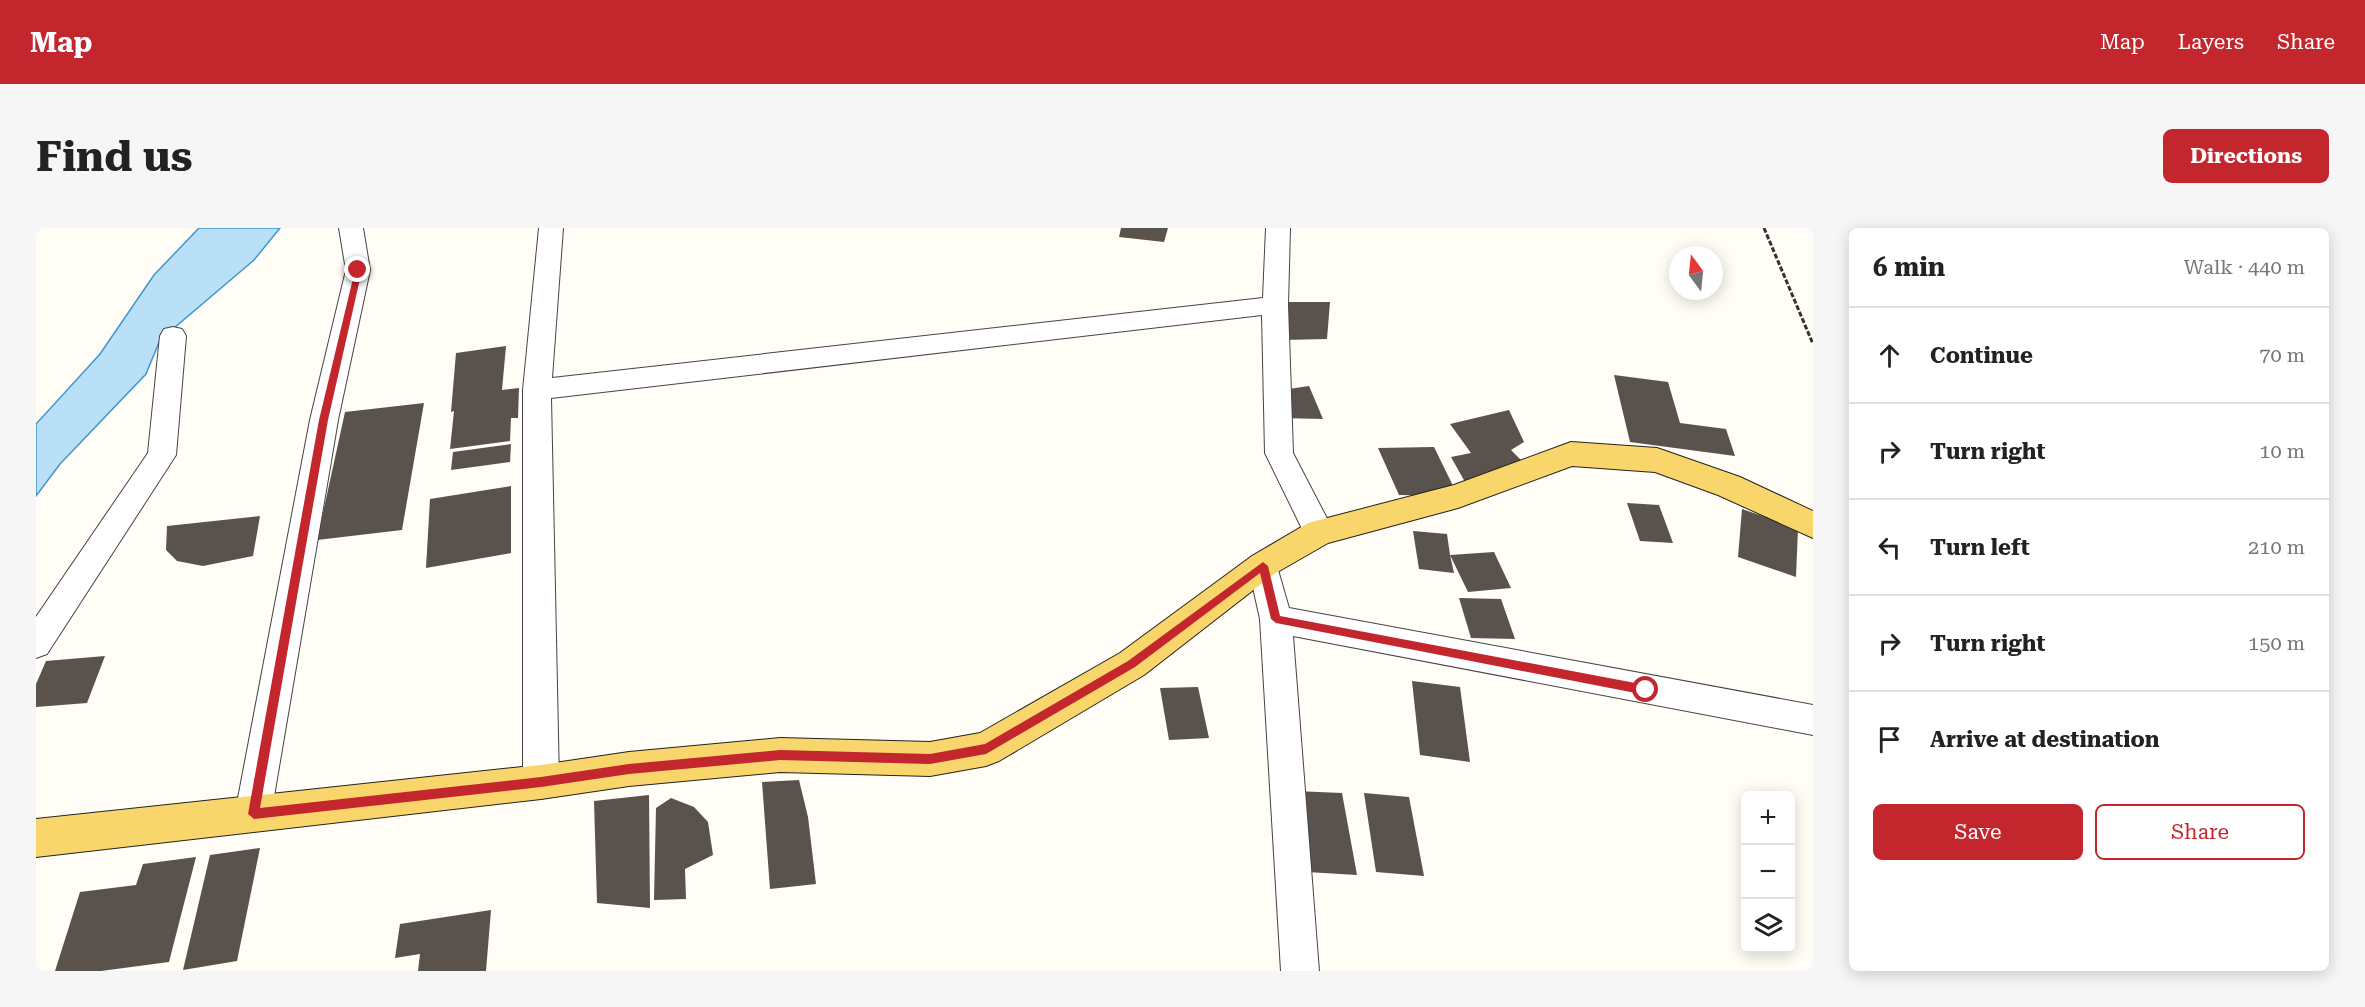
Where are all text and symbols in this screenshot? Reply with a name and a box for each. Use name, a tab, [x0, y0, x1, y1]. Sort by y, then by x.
text: Map	[30, 26, 92, 59]
text: Map	[2100, 30, 2145, 54]
text: Layers	[2178, 30, 2244, 54]
text: Share	[2277, 30, 2335, 54]
button: Directions	[2163, 129, 2329, 183]
text: Find us	[36, 132, 193, 181]
north arrow	[1669, 246, 1723, 300]
text: 6 min	[1873, 252, 1945, 282]
text: Walk · 440 m	[2184, 255, 2305, 279]
route end	[344, 256, 370, 282]
icon: ahead	[1873, 339, 1906, 372]
text: Continue	[1930, 343, 2033, 368]
text: 70 m	[2259, 343, 2305, 367]
icon: right	[1873, 435, 1906, 468]
text: Turn right	[1930, 439, 2045, 464]
text: 10 m	[2259, 439, 2305, 463]
icon: left	[1873, 531, 1906, 564]
text: Turn left	[1930, 535, 2030, 560]
text: 210 m	[2248, 535, 2305, 559]
icon: right	[1873, 627, 1906, 660]
text: Turn right	[1930, 631, 2045, 656]
text: 150 m	[2248, 631, 2305, 655]
route start	[1632, 676, 1658, 702]
icon: arrive	[1873, 723, 1906, 756]
text: Arrive at destination	[1930, 727, 2159, 752]
map controls	[1741, 791, 1795, 953]
button: +	[1741, 791, 1795, 845]
button: Save	[1873, 804, 2083, 860]
button: Share	[2095, 804, 2305, 860]
button: −	[1741, 845, 1795, 899]
button: layers	[1741, 899, 1795, 953]

